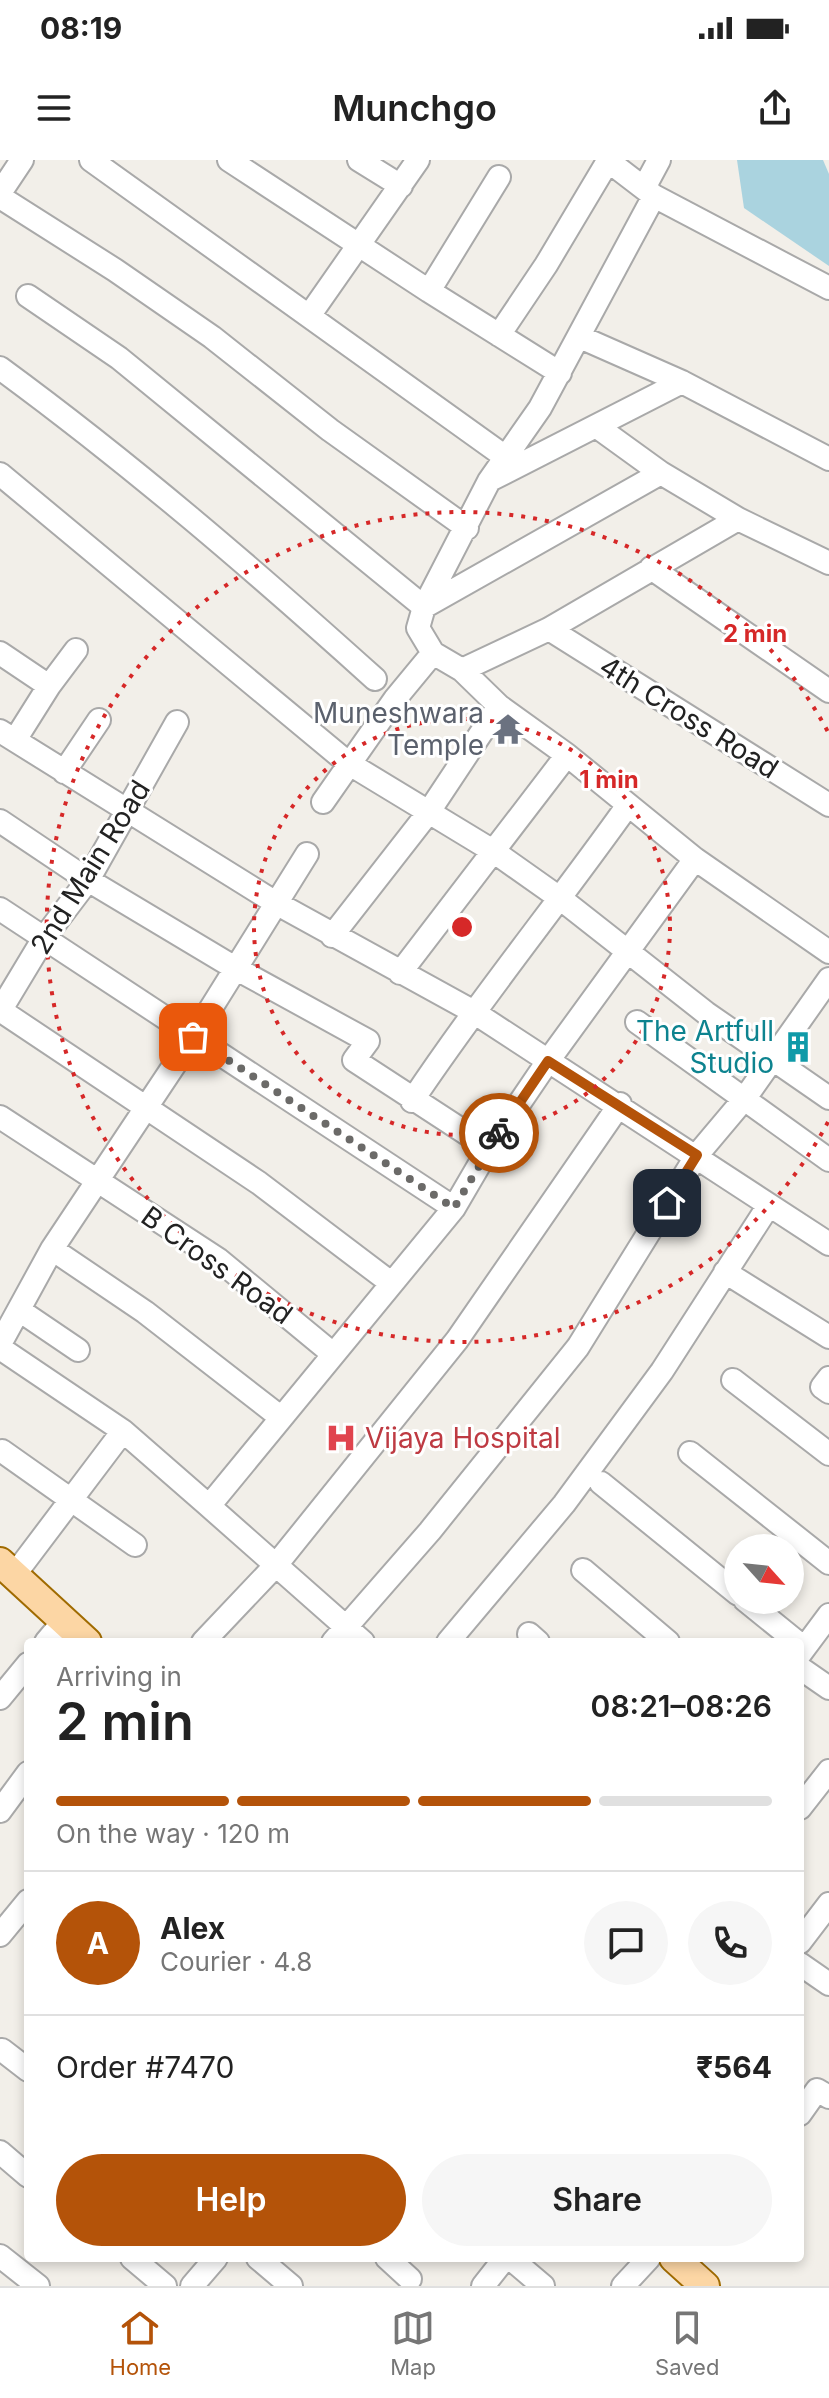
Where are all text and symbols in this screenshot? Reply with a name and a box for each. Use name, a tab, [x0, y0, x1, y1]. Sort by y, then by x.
text: 08:19	[40, 10, 122, 46]
icon: menu	[32, 86, 76, 130]
text: Munchgo	[332, 86, 497, 130]
icon: share	[753, 86, 797, 130]
text: 2 min	[723, 619, 787, 648]
street label: 4th Cross Road	[593, 649, 785, 785]
place label: Muneshwara Temple	[313, 696, 484, 762]
temple icon: Muneshwara Temple	[491, 712, 525, 746]
text: 1 min	[579, 765, 639, 794]
street label: 2nd Main Road	[23, 774, 157, 960]
centre of rings	[448, 913, 476, 941]
pin	[159, 1003, 227, 1071]
place label: The Artfull Studio	[636, 1014, 774, 1080]
icon: bag	[171, 1015, 215, 1059]
building icon: The Artfull Studio	[781, 1030, 815, 1064]
courier	[459, 1093, 539, 1173]
icon: bike	[477, 1111, 521, 1155]
pin	[633, 1169, 701, 1237]
icon: home	[645, 1181, 689, 1225]
street label: B Cross Road	[135, 1199, 299, 1331]
hospital icon: Vijaya Hospital	[324, 1421, 358, 1455]
place label: Vijaya Hospital	[365, 1421, 561, 1455]
north arrow	[724, 1534, 804, 1614]
map controls	[724, 1534, 804, 1614]
text: Arriving in	[56, 1661, 182, 1692]
text: 08:21–08:26	[591, 1688, 772, 1724]
text: 2 min	[56, 1690, 194, 1753]
text: On the way · 120 m	[56, 1818, 290, 1849]
button: chat	[584, 1901, 668, 1985]
button: phone	[688, 1901, 772, 1985]
text: Alex	[160, 1910, 225, 1946]
text: A	[87, 1925, 109, 1961]
text: Courier · 4.8	[160, 1946, 312, 1977]
text: Order #7470	[56, 2049, 234, 2085]
text: ₹564	[696, 2049, 772, 2085]
button: Help	[56, 2154, 406, 2246]
button: Share	[422, 2154, 772, 2246]
tab: Home	[110, 2306, 171, 2380]
tab: Map	[390, 2306, 436, 2380]
tab: Saved	[655, 2306, 719, 2380]

